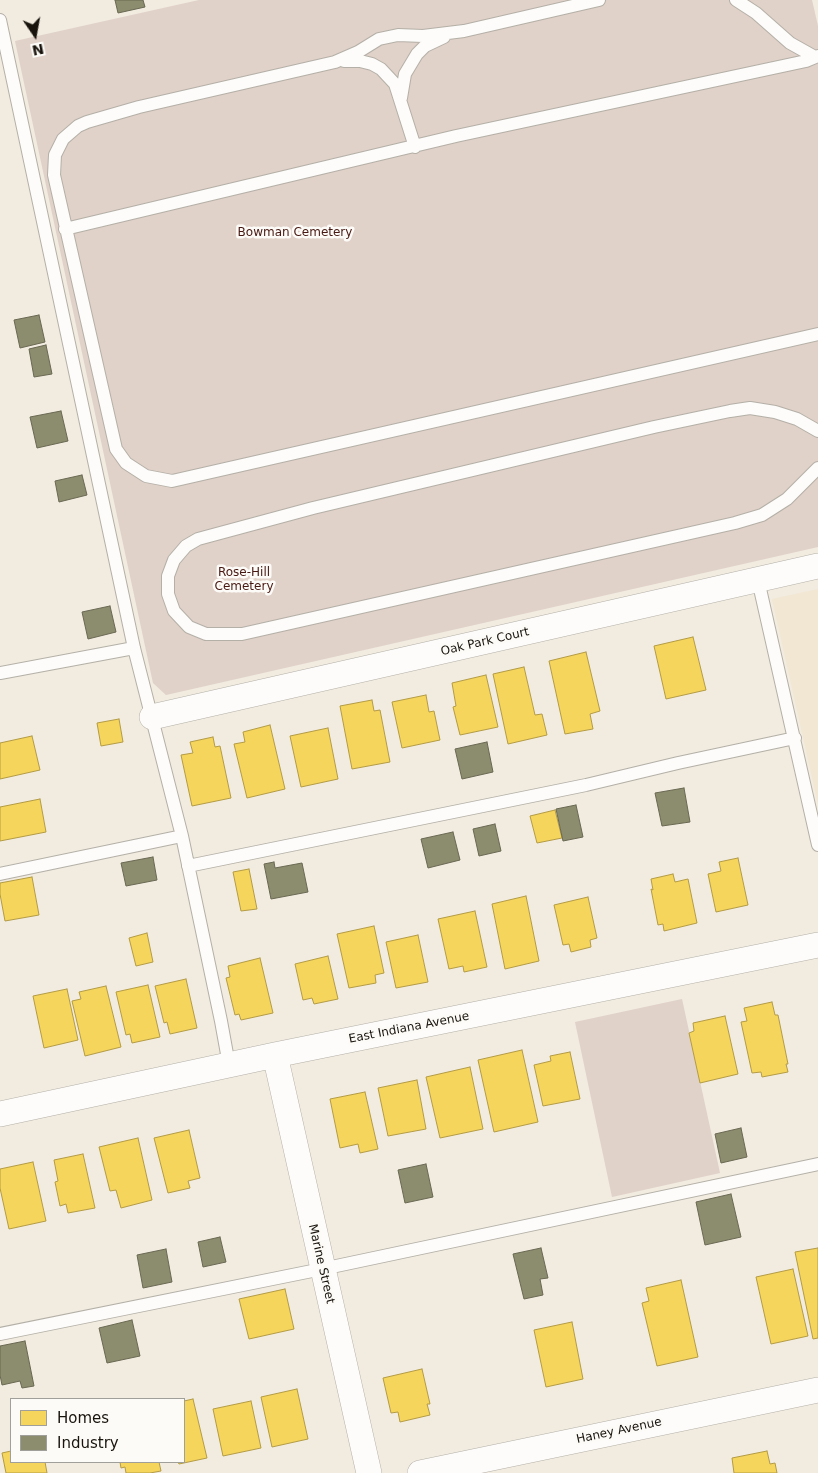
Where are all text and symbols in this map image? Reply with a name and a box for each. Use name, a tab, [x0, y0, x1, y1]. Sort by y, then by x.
north arrow	[10, 10, 60, 60]
text: N	[31, 41, 46, 59]
park label: Bowman Cemetery	[238, 226, 352, 240]
park label: Rose-Hill Cemetery	[215, 566, 273, 594]
street label: Oak Park Court	[439, 625, 531, 659]
street label: East Indiana Avenue	[347, 1009, 471, 1047]
street label: Marine Street	[305, 1223, 337, 1305]
legend	[10, 1398, 185, 1463]
text: Homes	[57, 1409, 109, 1427]
street label: Haney Avenue	[575, 1415, 663, 1447]
text: Industry	[57, 1434, 119, 1452]

